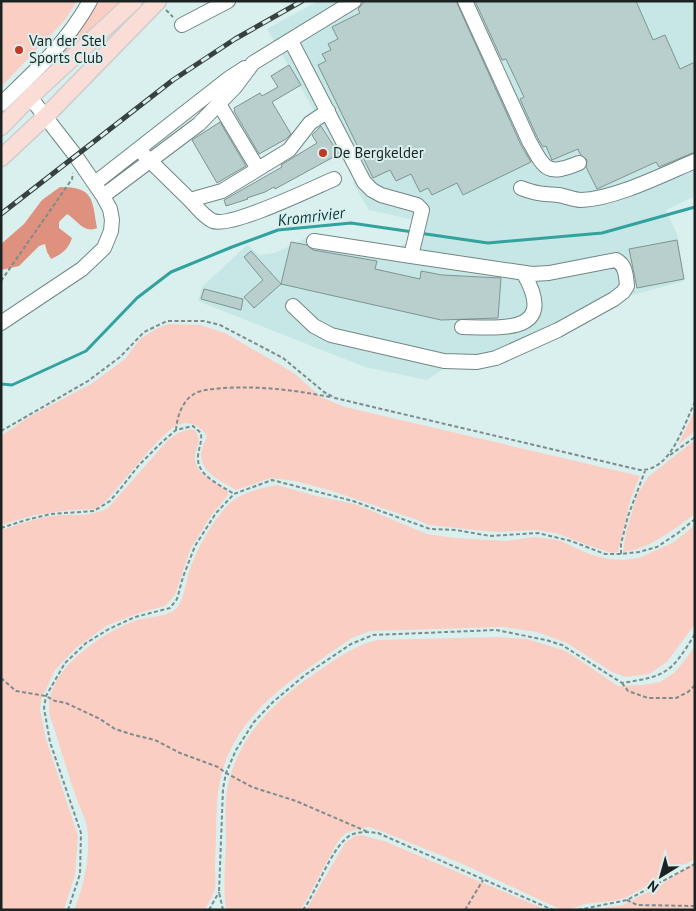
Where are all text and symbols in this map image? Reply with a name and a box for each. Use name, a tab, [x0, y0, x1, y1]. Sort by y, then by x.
place label: Van der Stel Sports Club	[28, 31, 107, 67]
marker: Van der Stel Sports Club	[13, 44, 25, 56]
place label: De Bergkelder	[333, 143, 424, 162]
marker: De Bergkelder	[317, 147, 329, 159]
water label: Kromrivier	[276, 202, 348, 230]
north arrow	[636, 851, 686, 901]
text: N	[644, 876, 662, 896]

